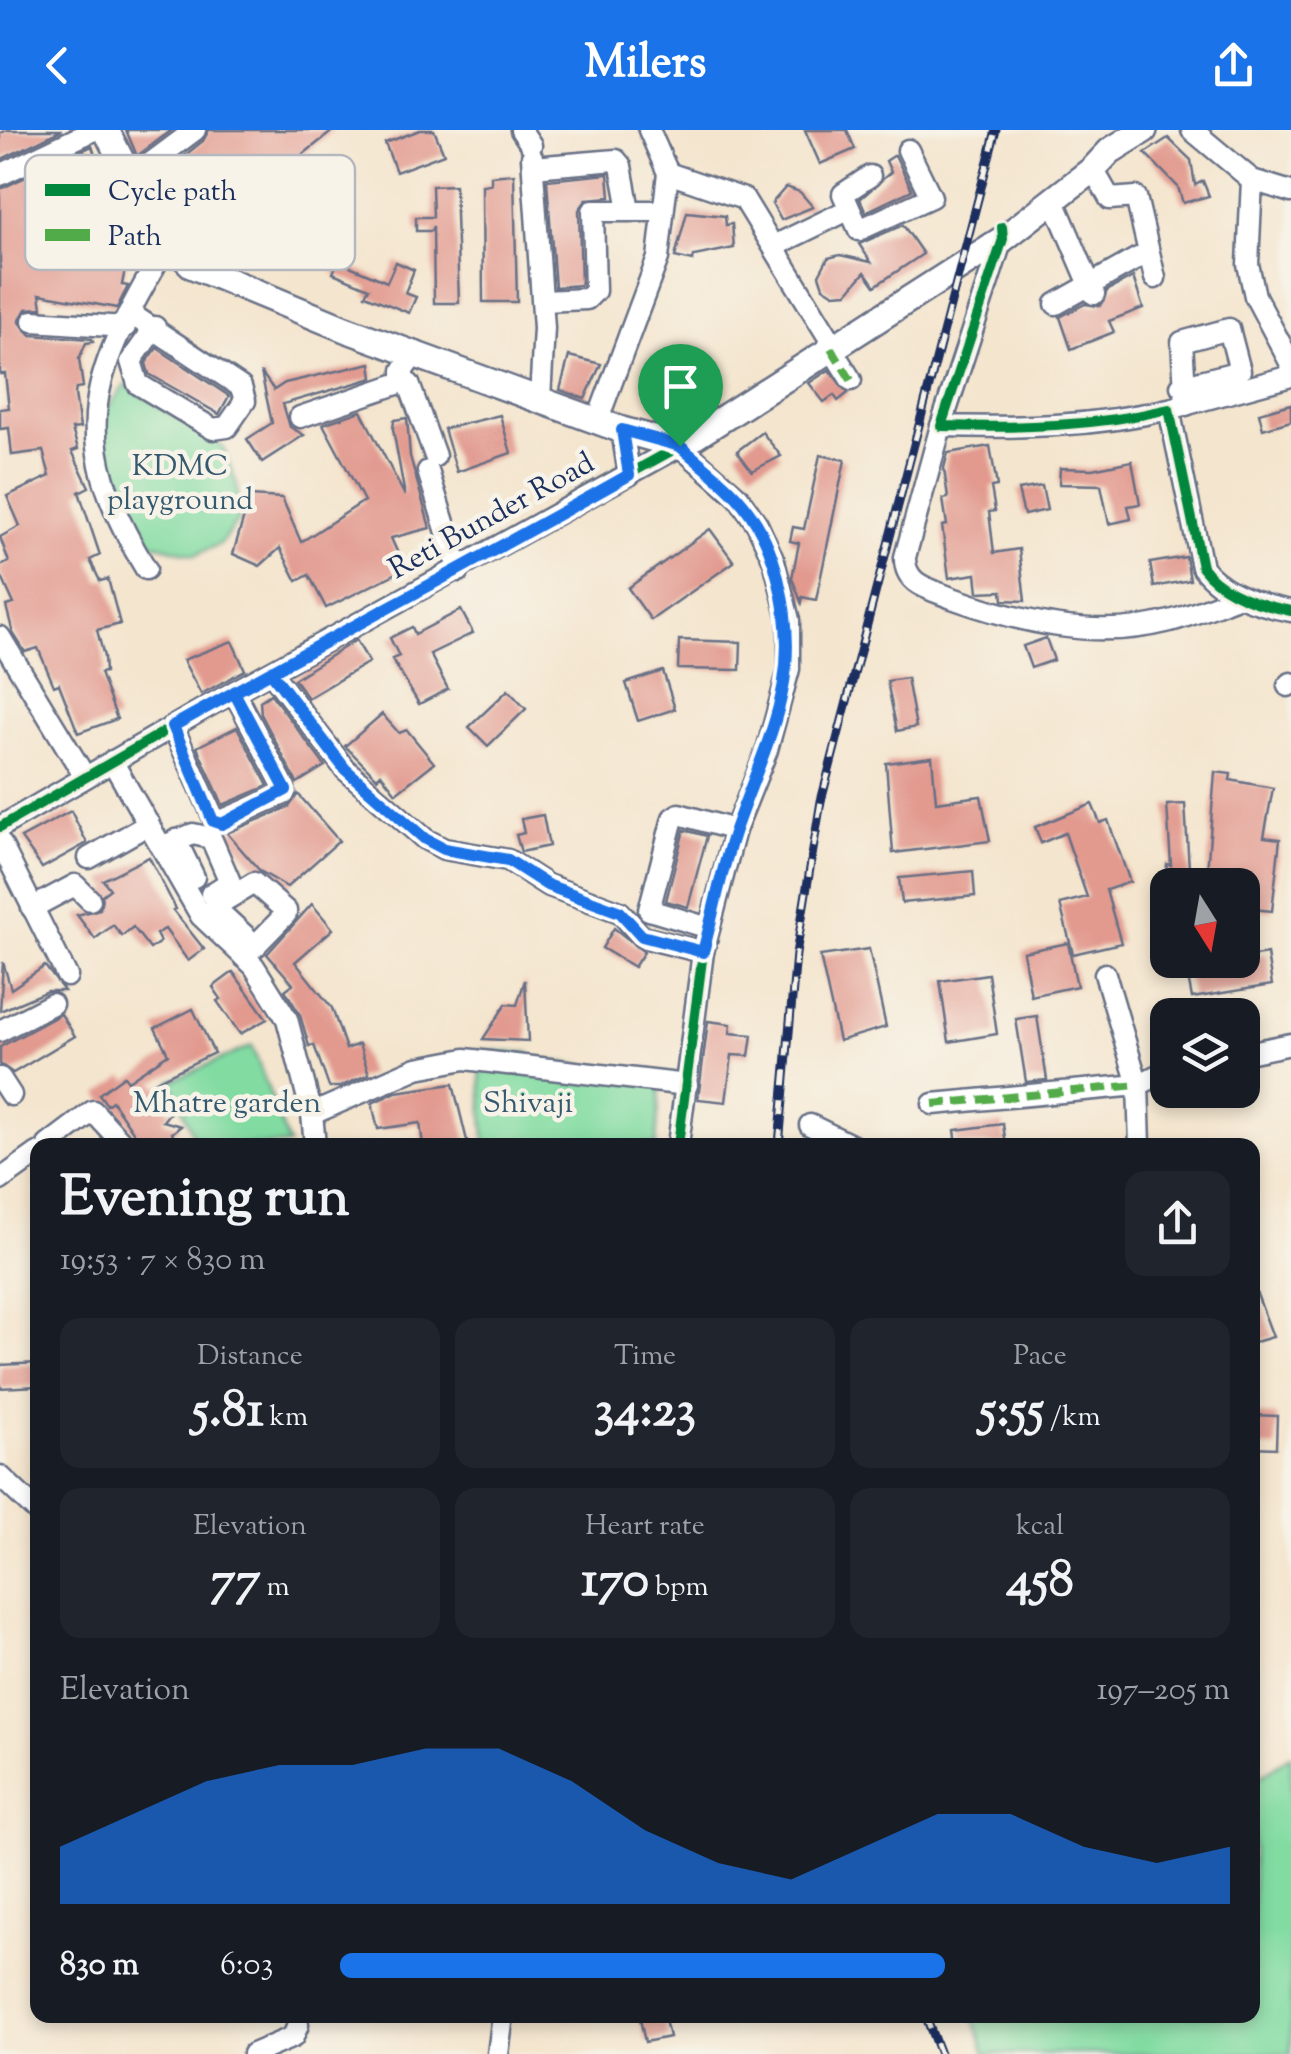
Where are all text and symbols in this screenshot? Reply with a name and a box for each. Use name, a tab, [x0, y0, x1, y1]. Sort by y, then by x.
text: Milers	[585, 33, 706, 98]
icon: back	[30, 38, 85, 93]
icon: share	[1206, 38, 1261, 93]
legend	[25, 155, 355, 270]
text: Cycle path	[108, 173, 237, 213]
text: Path	[108, 218, 162, 258]
pin	[638, 344, 723, 447]
icon: arrive	[653, 359, 708, 414]
street label: Reti Bunder Road	[382, 443, 603, 592]
park label: KDMC playground	[107, 446, 253, 523]
north arrow	[1150, 868, 1260, 978]
map controls	[1150, 868, 1260, 1108]
button: layers	[1150, 998, 1260, 1108]
park label: Mhatre garden	[133, 1083, 321, 1126]
park label: Shivaji	[483, 1083, 573, 1126]
text: Evening run	[60, 1161, 349, 1240]
button: share	[1125, 1171, 1230, 1276]
text: 19:53 · 7 × 830 m	[60, 1238, 265, 1284]
text: Distance	[197, 1337, 303, 1377]
text: Time	[614, 1337, 676, 1377]
text: Pace	[1013, 1337, 1067, 1377]
text: 5.81	[192, 1377, 264, 1449]
text: 34:23	[594, 1377, 696, 1449]
text: 5:55	[979, 1377, 1044, 1449]
text: km	[264, 1398, 308, 1438]
text: /km	[1044, 1398, 1101, 1438]
text: Elevation	[193, 1507, 307, 1547]
text: Heart rate	[585, 1507, 705, 1547]
text: kcal	[1016, 1507, 1064, 1547]
text: 77	[210, 1547, 260, 1619]
text: 170	[581, 1547, 649, 1619]
text: 458	[1006, 1547, 1074, 1619]
text: m	[260, 1568, 290, 1608]
text: bpm	[649, 1568, 709, 1608]
text: Elevation	[60, 1668, 190, 1714]
text: 197–205 m	[1097, 1668, 1230, 1714]
text: 830 m	[60, 1943, 139, 1989]
text: 6:03	[220, 1943, 273, 1989]

